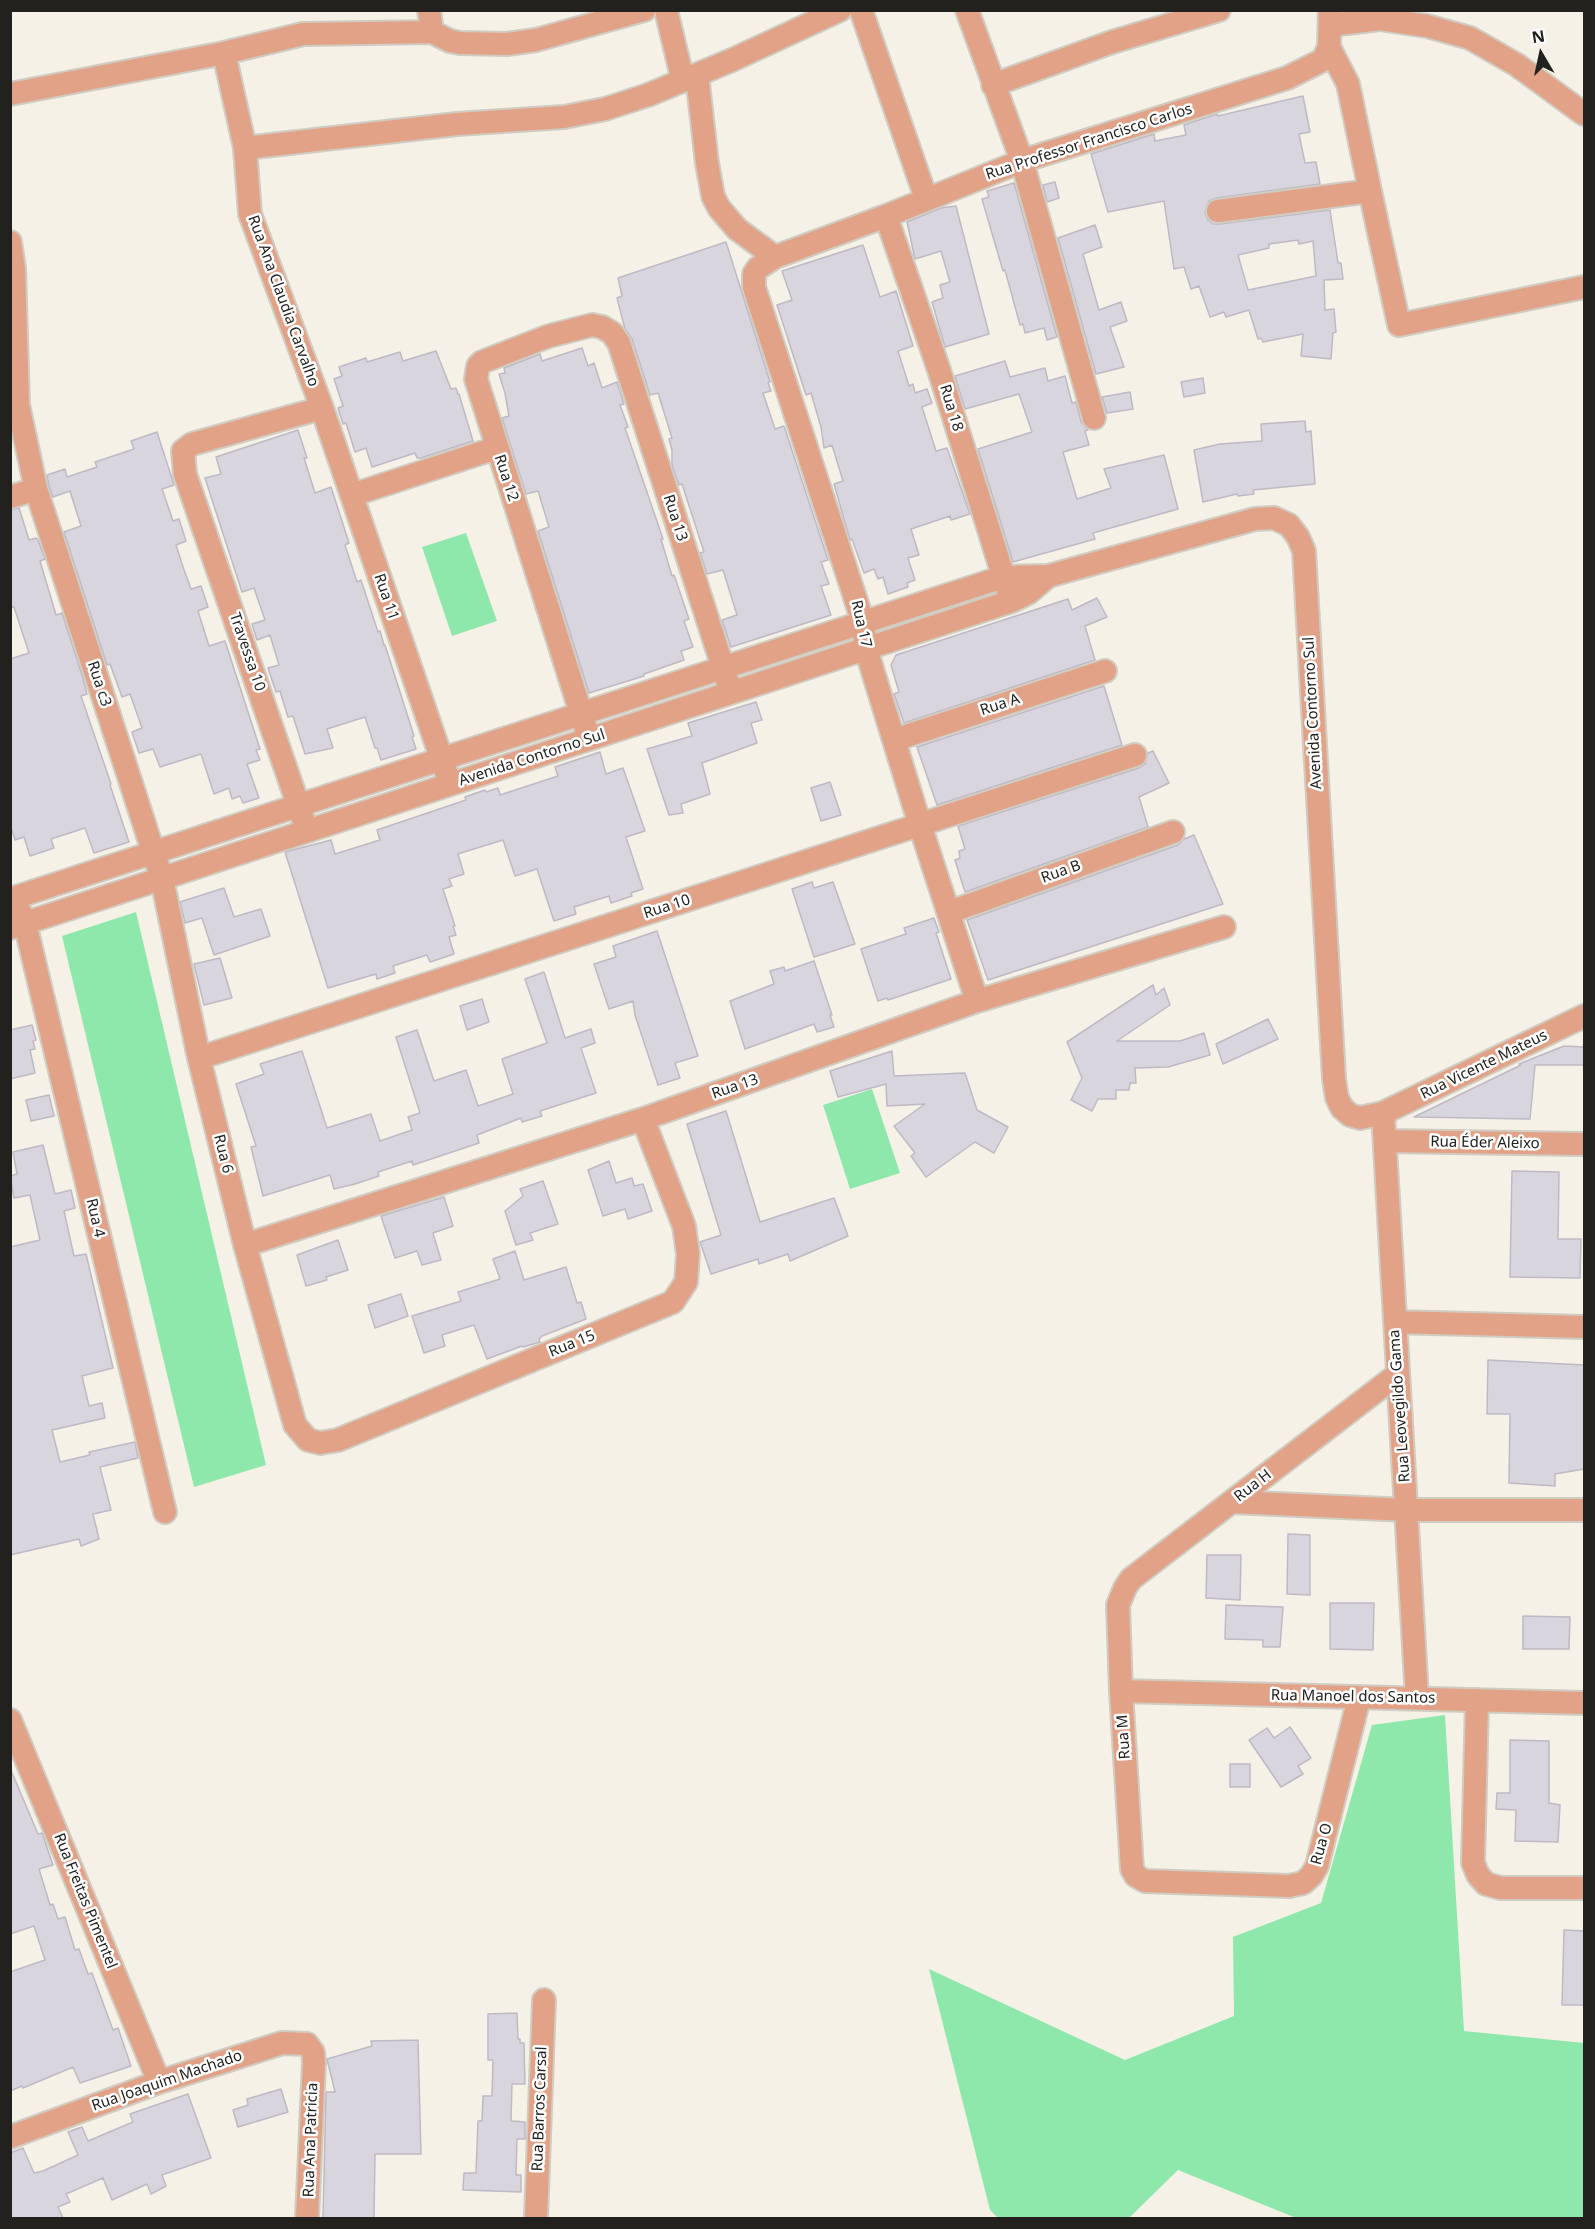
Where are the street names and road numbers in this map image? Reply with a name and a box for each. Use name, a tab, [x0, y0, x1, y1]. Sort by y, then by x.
street label: Rua Professor Francisco Carlos	[983, 100, 1195, 184]
street label: Rua Ana Claudia Carvalho	[244, 213, 322, 389]
street label: Rua 18	[935, 382, 967, 434]
street label: Rua 12	[490, 452, 522, 504]
street label: Rua 13	[659, 492, 691, 544]
street label: Rua 11	[370, 571, 402, 623]
street label: Rua 17	[847, 599, 875, 649]
street label: Travessa 10	[225, 610, 269, 694]
street label: Avenida Contorno Sul	[1300, 636, 1326, 790]
street label: Rua c3	[83, 659, 115, 709]
street label: Rua A	[978, 690, 1022, 720]
street label: Avenida Contorno Sul	[457, 726, 607, 790]
street label: Rua B	[1039, 857, 1083, 887]
street label: Rua 10	[641, 891, 693, 923]
street label: Rua Vicente Mateus	[1418, 1026, 1550, 1104]
street label: Rua 13	[709, 1071, 761, 1103]
street label: Rua 6	[209, 1133, 237, 1175]
street label: Rua Éder Aleixo	[1430, 1133, 1540, 1153]
street label: Rua 4	[82, 1197, 108, 1239]
street label: Rua 15	[546, 1327, 598, 1361]
street label: Rua Leovegildo Gama	[1386, 1329, 1414, 1483]
street label: Rua H	[1231, 1466, 1275, 1506]
street label: Rua Manoel dos Santos	[1271, 1687, 1435, 1707]
street label: Rua M	[1113, 1714, 1135, 1760]
street label: Rua O	[1307, 1821, 1337, 1867]
street label: Rua Freitas Pimentel	[50, 1831, 120, 1971]
street label: Rua Barros Carsal	[529, 2046, 551, 2172]
street label: Rua Joaquim Machado	[89, 2047, 245, 2115]
street label: Rua Ana Patricia	[300, 2082, 322, 2198]

